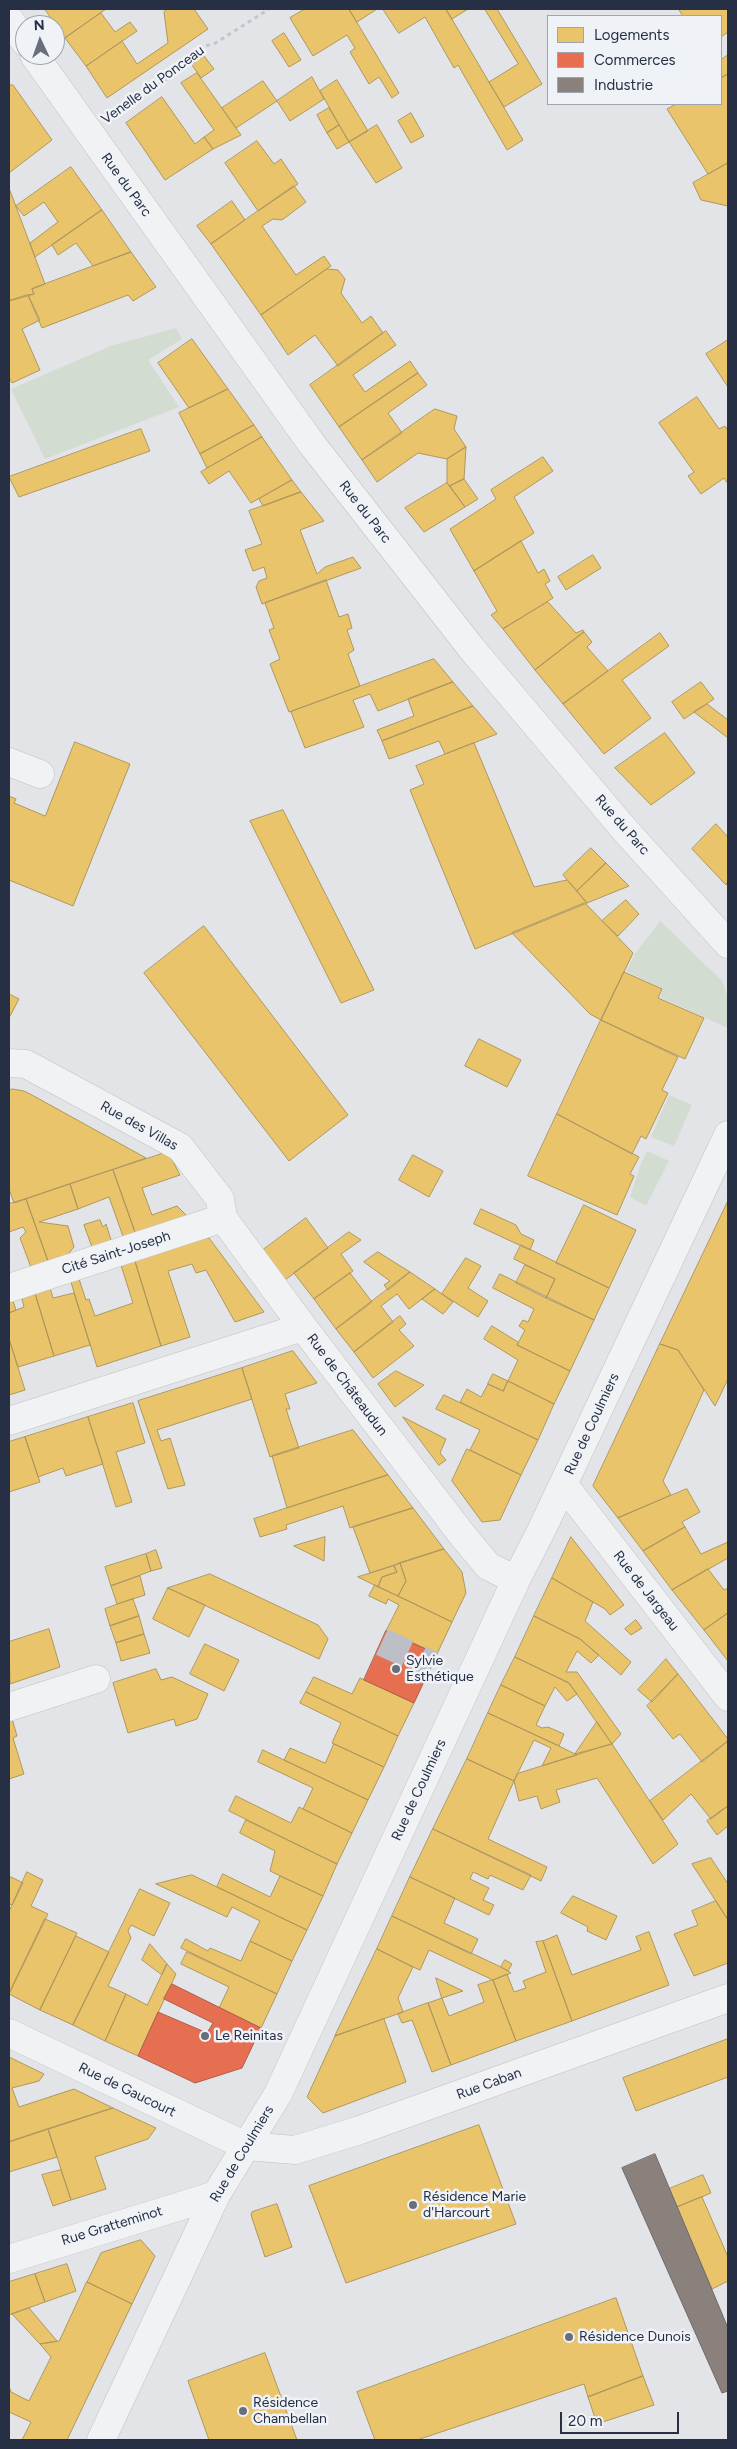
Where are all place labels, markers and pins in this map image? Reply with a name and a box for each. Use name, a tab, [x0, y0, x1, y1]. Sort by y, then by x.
place label: Sylvie Esthétique	[406, 1653, 474, 1685]
marker: Sylvie Esthétique	[390, 1663, 402, 1675]
place label: Le Reinitas	[215, 2028, 283, 2044]
marker: Le Reinitas	[199, 2030, 211, 2042]
place label: Résidence Marie d'Harcourt	[423, 2189, 526, 2222]
marker: Résidence Marie d'Harcourt	[407, 2199, 419, 2211]
place label: Résidence Dunois	[579, 2329, 691, 2345]
marker: Résidence Dunois	[563, 2331, 575, 2343]
place label: Résidence Chambellan	[253, 2395, 327, 2428]
marker: Résidence Chambellan	[237, 2405, 249, 2417]

